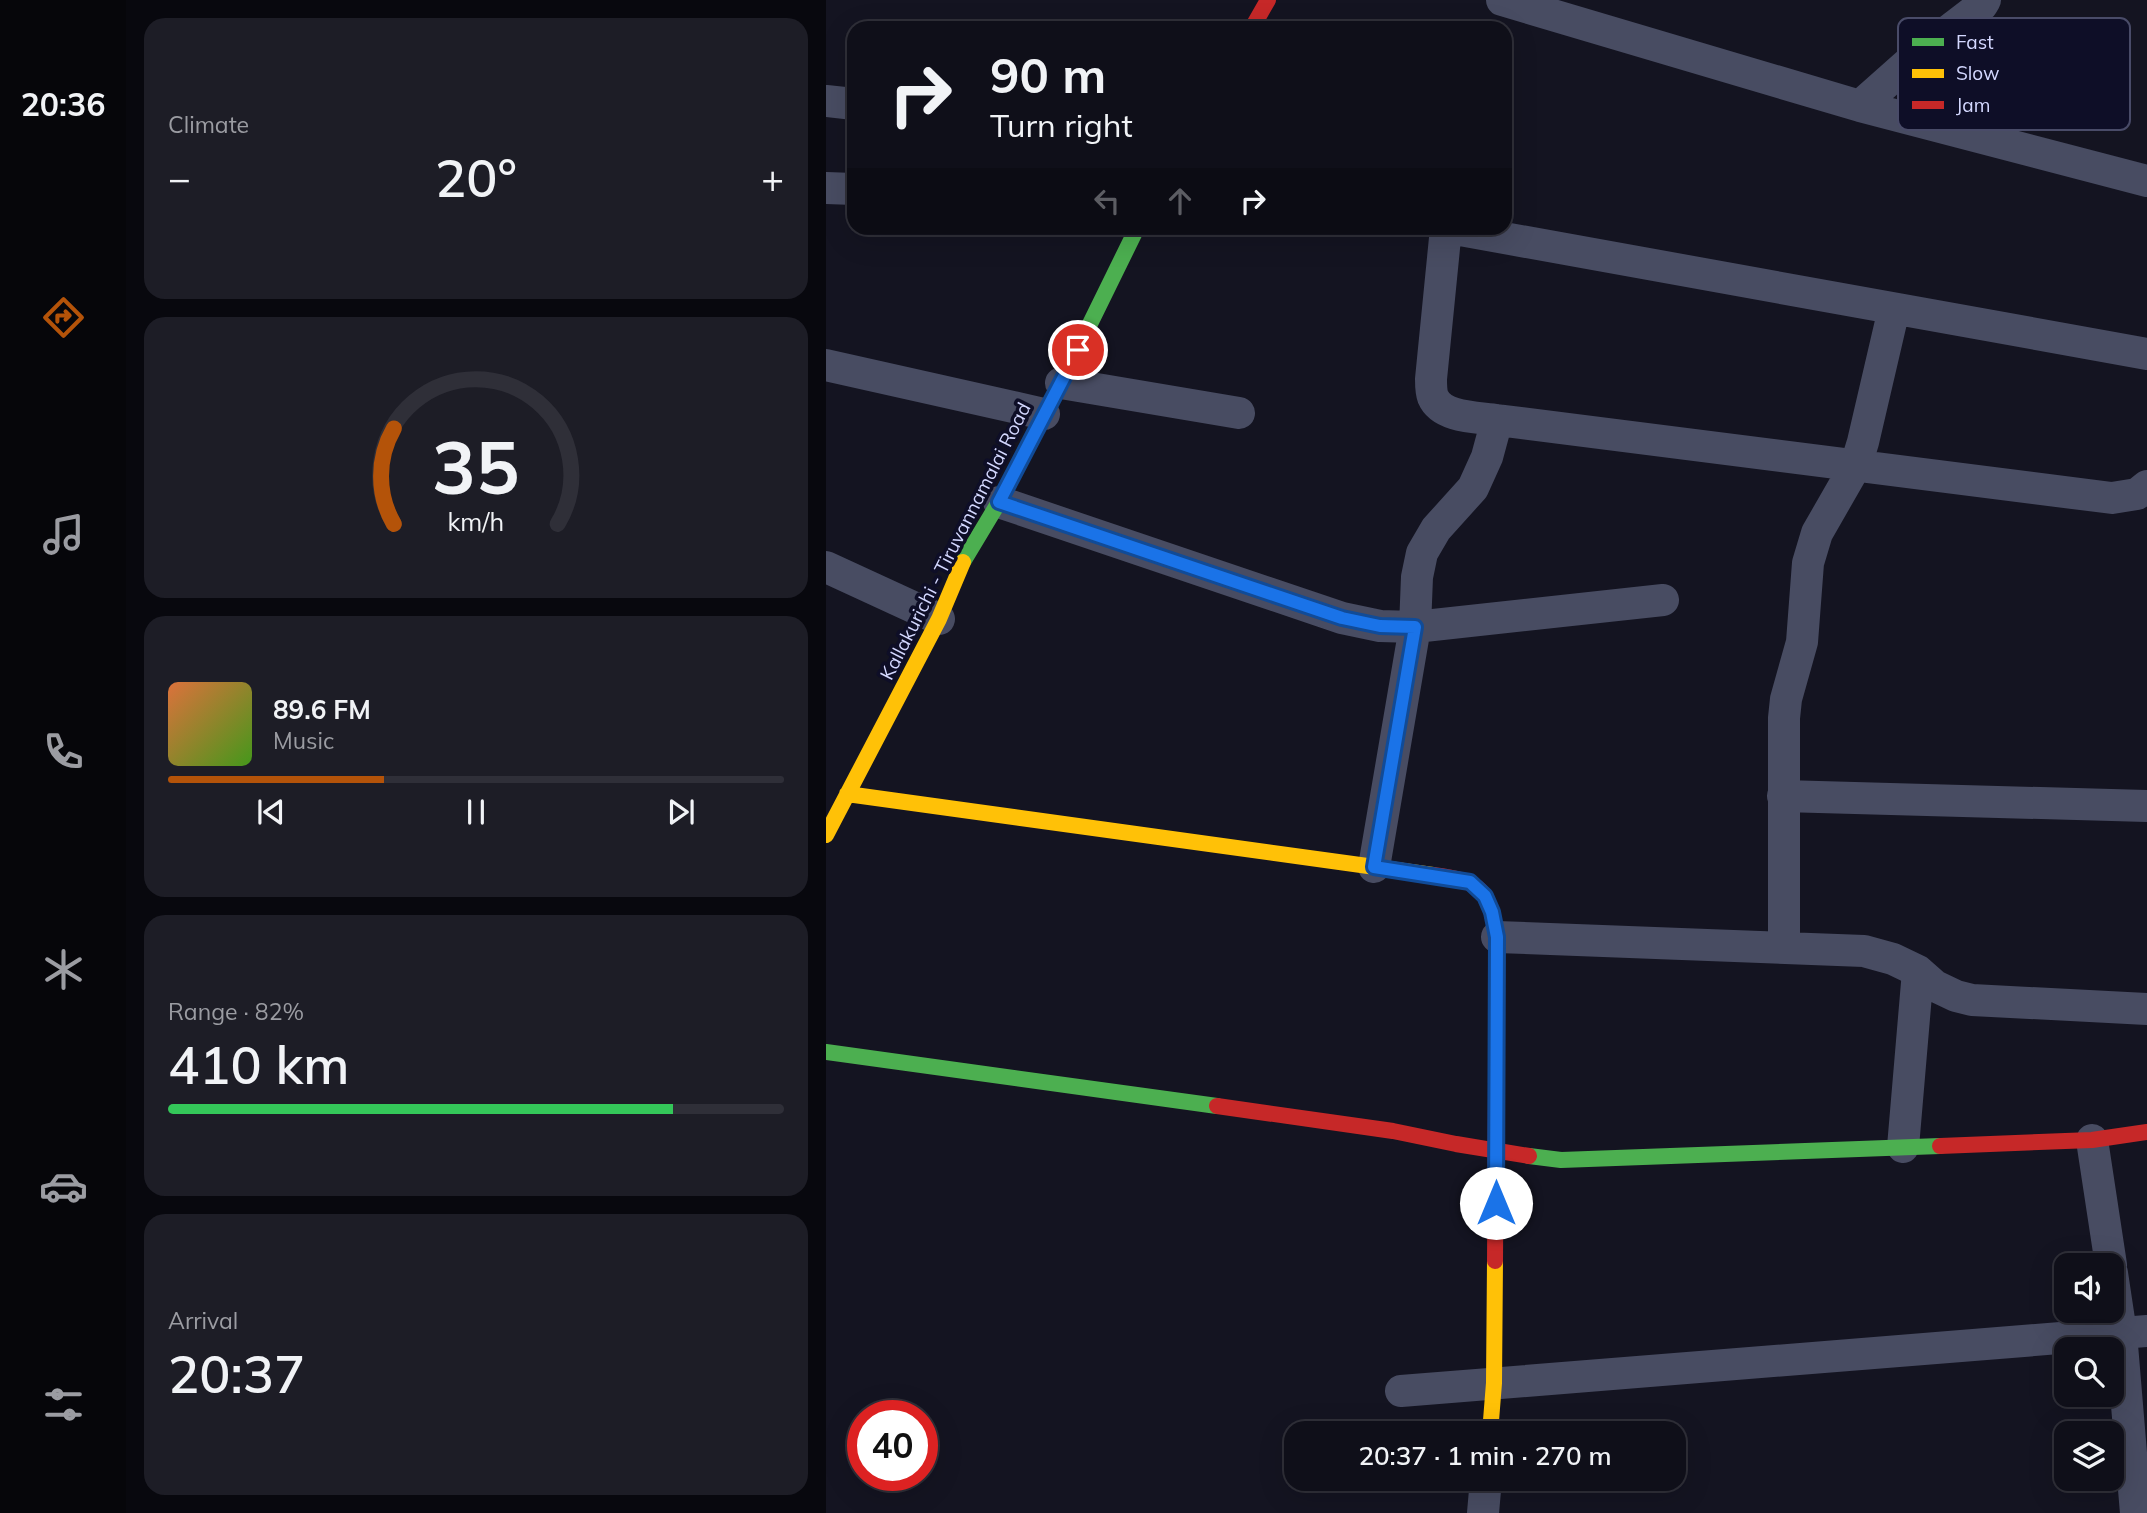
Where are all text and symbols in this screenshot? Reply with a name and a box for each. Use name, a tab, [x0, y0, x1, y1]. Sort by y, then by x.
legend	[1898, 18, 2130, 130]
text: Fast	[1956, 30, 1994, 54]
text: 90 m	[990, 44, 1106, 105]
icon: right	[875, 49, 966, 140]
text: Slow	[1956, 61, 2000, 85]
text: 20:36	[21, 84, 105, 124]
text: Jam	[1956, 93, 1990, 117]
text: Turn right	[990, 105, 1133, 145]
text: Climate	[168, 110, 249, 139]
text: 20°	[435, 145, 517, 210]
text: −	[168, 154, 191, 202]
text: +	[761, 154, 784, 202]
icon: left	[1088, 182, 1126, 220]
icon: ahead	[1161, 182, 1199, 220]
icon: right	[1234, 182, 1272, 220]
icon: directions	[39, 293, 88, 342]
pin	[1048, 320, 1108, 380]
icon: arrive	[1059, 331, 1097, 369]
street label: Kallakurichi - Tiruvannamalai Road	[874, 398, 1036, 684]
text: 35	[432, 421, 520, 512]
text: km/h	[448, 505, 504, 536]
icon: music	[39, 510, 88, 559]
text: 89.6 FM	[273, 693, 371, 726]
text: Music	[273, 726, 334, 755]
icon: phone	[39, 727, 88, 776]
icon: previous	[252, 793, 290, 831]
icon: pause	[457, 793, 495, 831]
icon: next	[662, 793, 700, 831]
icon: climate	[39, 945, 88, 994]
text: Range · 82%	[168, 997, 304, 1026]
text: 410 km	[168, 1032, 349, 1097]
icon: car	[39, 1162, 88, 1211]
position arrow	[1459, 1166, 1533, 1240]
map controls	[2054, 1253, 2124, 1491]
button: sound	[2054, 1253, 2124, 1323]
text: Arrival	[168, 1306, 238, 1335]
button: search	[2054, 1337, 2124, 1407]
text: 20:37	[168, 1341, 305, 1406]
icon: filters	[39, 1380, 88, 1429]
speed limit sign: 40	[847, 1400, 938, 1491]
button: layers	[2054, 1421, 2124, 1491]
text: 20:37 · 1 min · 270 m	[1358, 1439, 1612, 1472]

